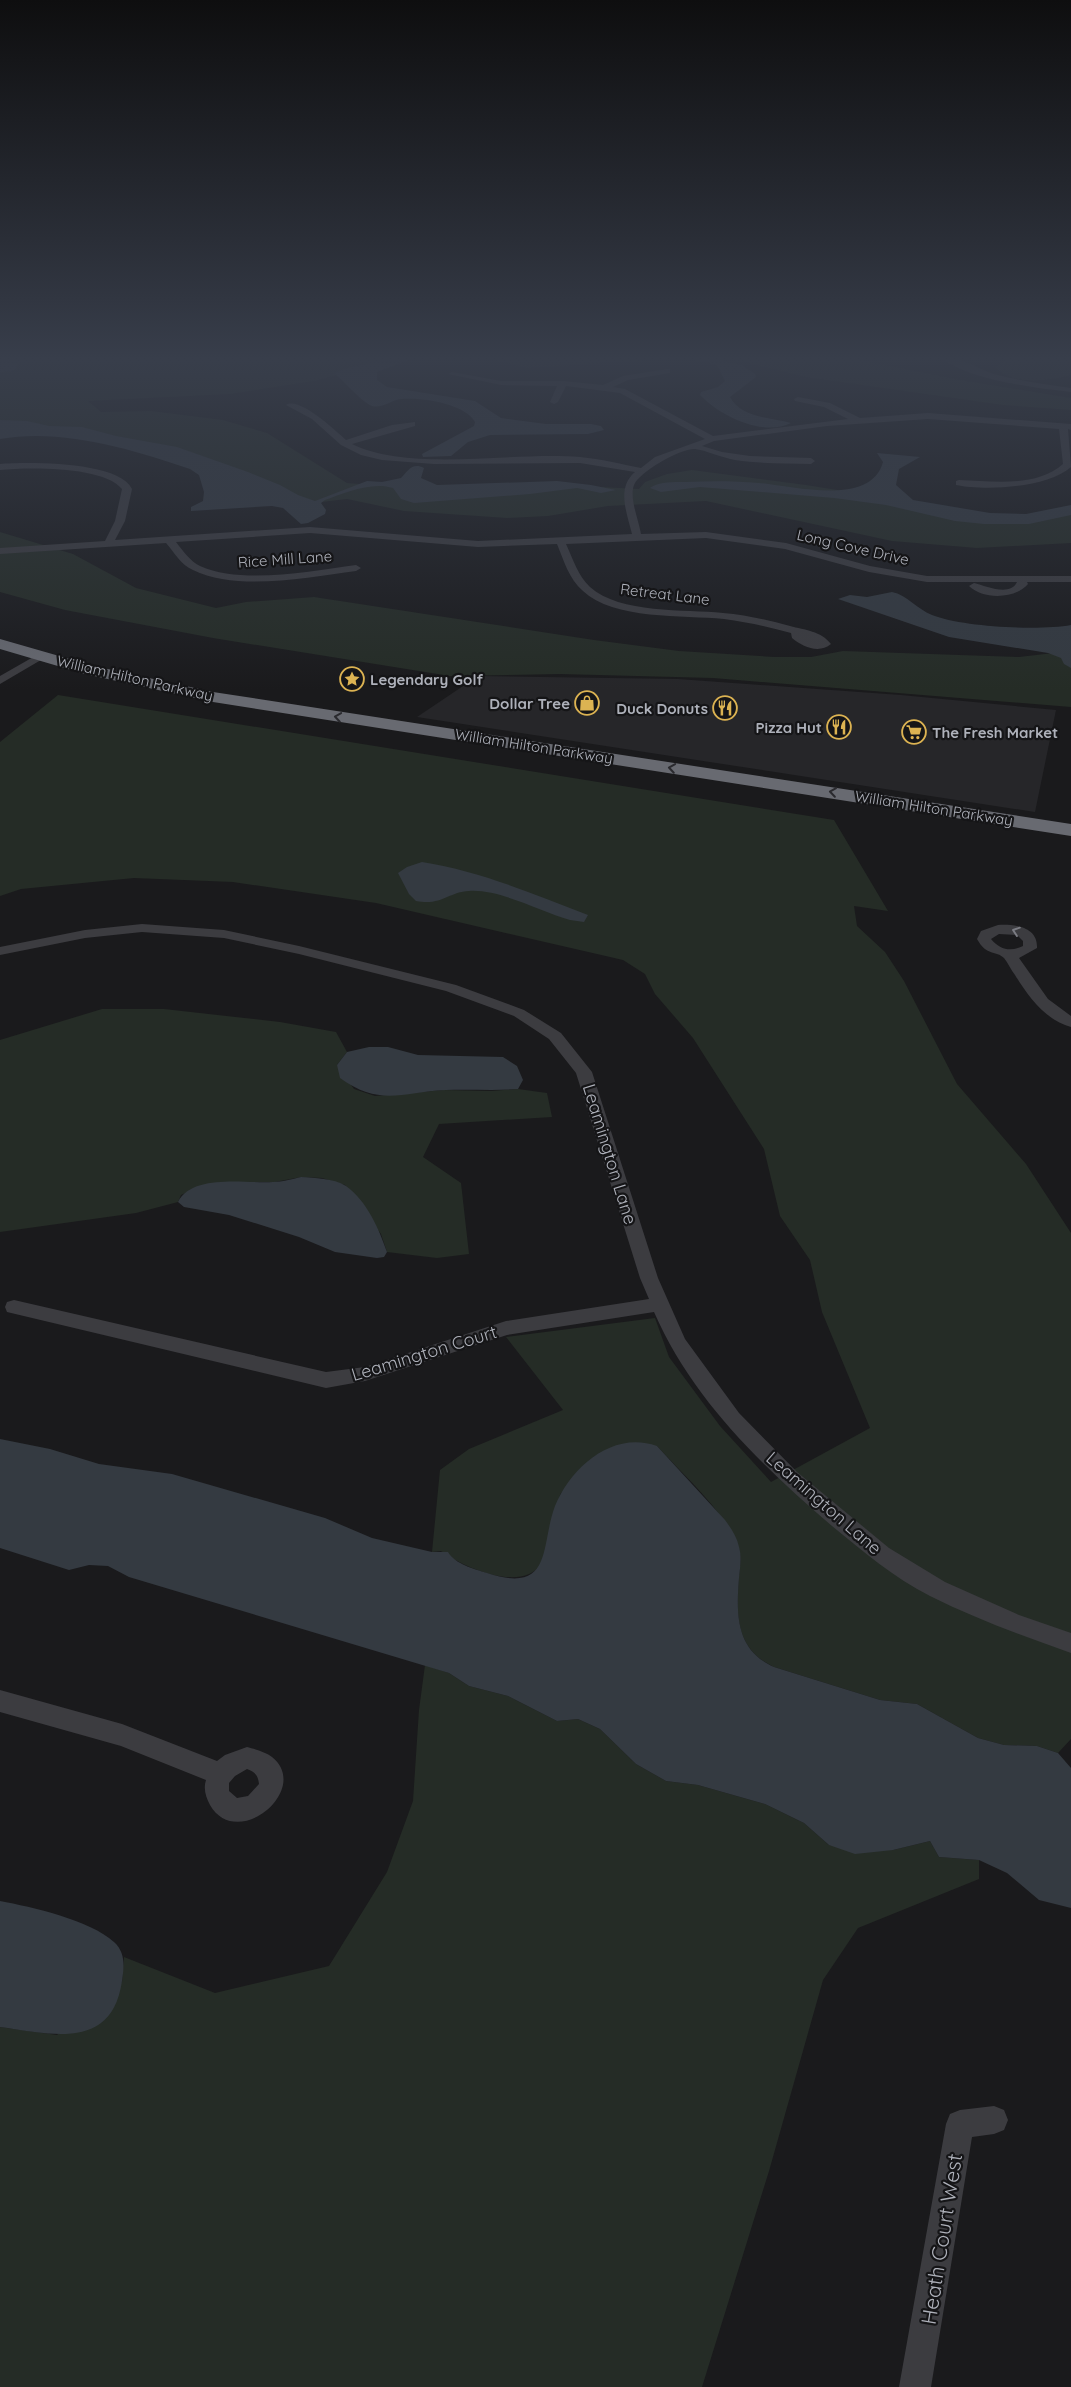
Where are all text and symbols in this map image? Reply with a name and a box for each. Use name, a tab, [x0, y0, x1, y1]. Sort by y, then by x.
street label: Long Cove Drive	[795, 525, 911, 569]
street label: Rice Mill Lane	[237, 546, 333, 572]
street label: Retreat Lane	[619, 579, 711, 609]
street label: William Hilton Parkway	[55, 651, 215, 705]
place icon: Legendary Golf	[339, 666, 365, 692]
place label: Legendary Golf	[370, 670, 483, 689]
shop icon: Dollar Tree	[574, 690, 600, 716]
place label: Dollar Tree	[489, 694, 570, 713]
restaurant icon: Duck Donuts	[712, 695, 738, 721]
place label: Duck Donuts	[616, 699, 708, 718]
one-way arrow	[334, 712, 342, 723]
restaurant icon: Pizza Hut	[826, 714, 852, 740]
place label: Pizza Hut	[756, 718, 822, 737]
supermarket icon: The Fresh Market	[901, 719, 927, 745]
place label: The Fresh Market	[932, 723, 1058, 742]
street label: William Hilton Parkway	[454, 724, 614, 768]
one-way arrow	[668, 763, 676, 774]
street label: William Hilton Parkway	[854, 786, 1014, 830]
one-way arrow	[828, 788, 837, 798]
one-way arrow	[1012, 927, 1021, 937]
street label: Leamington Lane	[578, 1081, 642, 1227]
street label: Leamington Court	[349, 1320, 499, 1386]
street label: Leamington Lane	[761, 1446, 887, 1560]
street label: Heath Court West	[915, 2152, 967, 2326]

